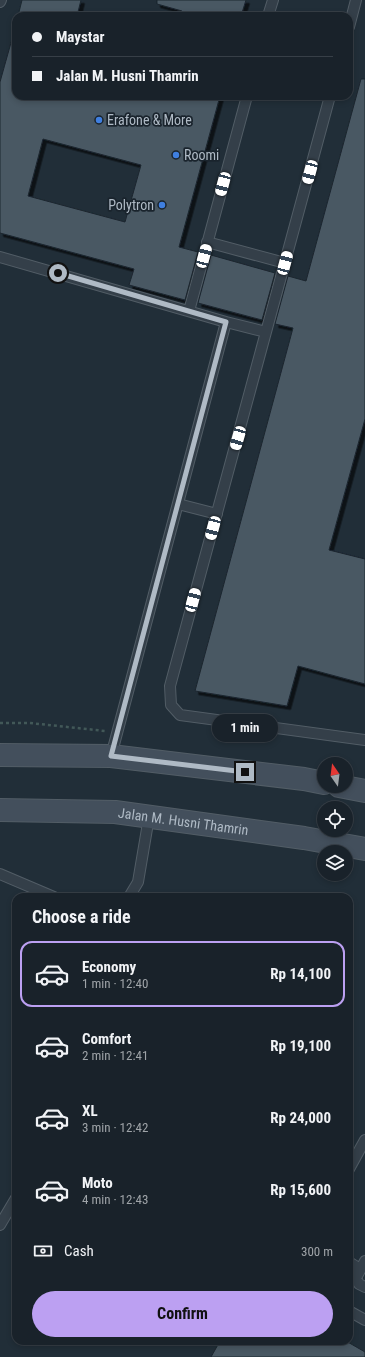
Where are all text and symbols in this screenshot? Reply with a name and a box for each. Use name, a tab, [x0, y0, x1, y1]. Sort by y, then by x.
text: Maystar	[56, 28, 104, 46]
text: Jalan M. Husni Thamrin	[56, 67, 199, 85]
place label: Erafone & More	[107, 112, 192, 128]
marker: Erafone & More	[94, 115, 104, 125]
place label: Roomi	[184, 147, 219, 163]
marker: Roomi	[171, 150, 181, 160]
car	[301, 159, 319, 185]
car	[214, 171, 232, 197]
place label: Polytron	[108, 197, 154, 213]
marker: Polytron	[157, 200, 167, 210]
car	[195, 243, 213, 269]
car	[276, 250, 294, 276]
route start	[49, 264, 67, 282]
car	[229, 425, 247, 451]
car	[204, 515, 222, 541]
car	[184, 587, 202, 613]
callout: 1 min	[212, 714, 278, 742]
text: 1 min	[231, 720, 259, 735]
north arrow	[317, 757, 353, 793]
map controls	[317, 757, 353, 881]
route end	[236, 763, 254, 781]
button: locate	[317, 801, 353, 837]
street label: Jalan M. Husni Thamrin	[117, 805, 249, 838]
button: layers	[317, 845, 353, 881]
text: Choose a ride	[32, 906, 131, 927]
icon: car	[34, 956, 70, 992]
text: Economy	[82, 958, 136, 976]
text: Rp 14,100	[270, 965, 331, 983]
text: 1 min · 12:40	[82, 976, 148, 991]
icon: car	[34, 1028, 70, 1064]
text: Comfort	[82, 1030, 131, 1048]
text: Rp 19,100	[270, 1037, 331, 1055]
text: 2 min · 12:41	[82, 1048, 148, 1063]
icon: car	[34, 1100, 70, 1136]
text: XL	[82, 1102, 98, 1120]
text: Rp 24,000	[270, 1109, 331, 1127]
text: 3 min · 12:42	[82, 1120, 148, 1135]
icon: car	[34, 1172, 70, 1208]
text: Moto	[82, 1174, 113, 1192]
text: Rp 15,600	[270, 1181, 331, 1199]
text: 4 min · 12:43	[82, 1192, 148, 1207]
icon: cash	[32, 1240, 54, 1262]
text: Cash	[64, 1242, 94, 1260]
text: 300 m	[301, 1244, 333, 1259]
button: Confirm	[32, 1291, 333, 1337]

